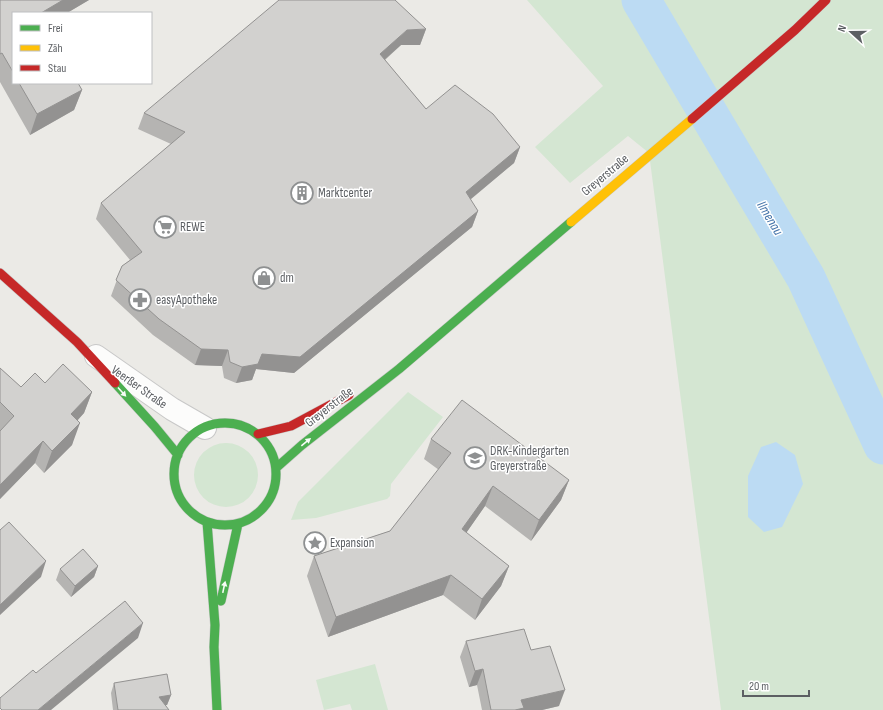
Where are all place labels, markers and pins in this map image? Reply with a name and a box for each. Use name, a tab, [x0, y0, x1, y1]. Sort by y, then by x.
building icon: Marktcenter	[289, 180, 315, 206]
place label: Marktcenter	[318, 185, 372, 201]
supermarket icon: REWE	[152, 214, 178, 240]
place label: REWE	[180, 219, 205, 235]
shop icon: dm	[251, 265, 277, 291]
place label: dm	[280, 270, 294, 286]
pharmacy icon: easyApotheke	[127, 287, 153, 313]
place label: easyApotheke	[156, 292, 217, 308]
place label: DRK-Kindergarten Greyerstraße	[490, 443, 569, 474]
school or university icon: DRK-Kindergarten Greyerstraße	[462, 445, 488, 471]
place icon: Expansion	[302, 530, 328, 556]
place label: Expansion	[330, 535, 374, 551]

